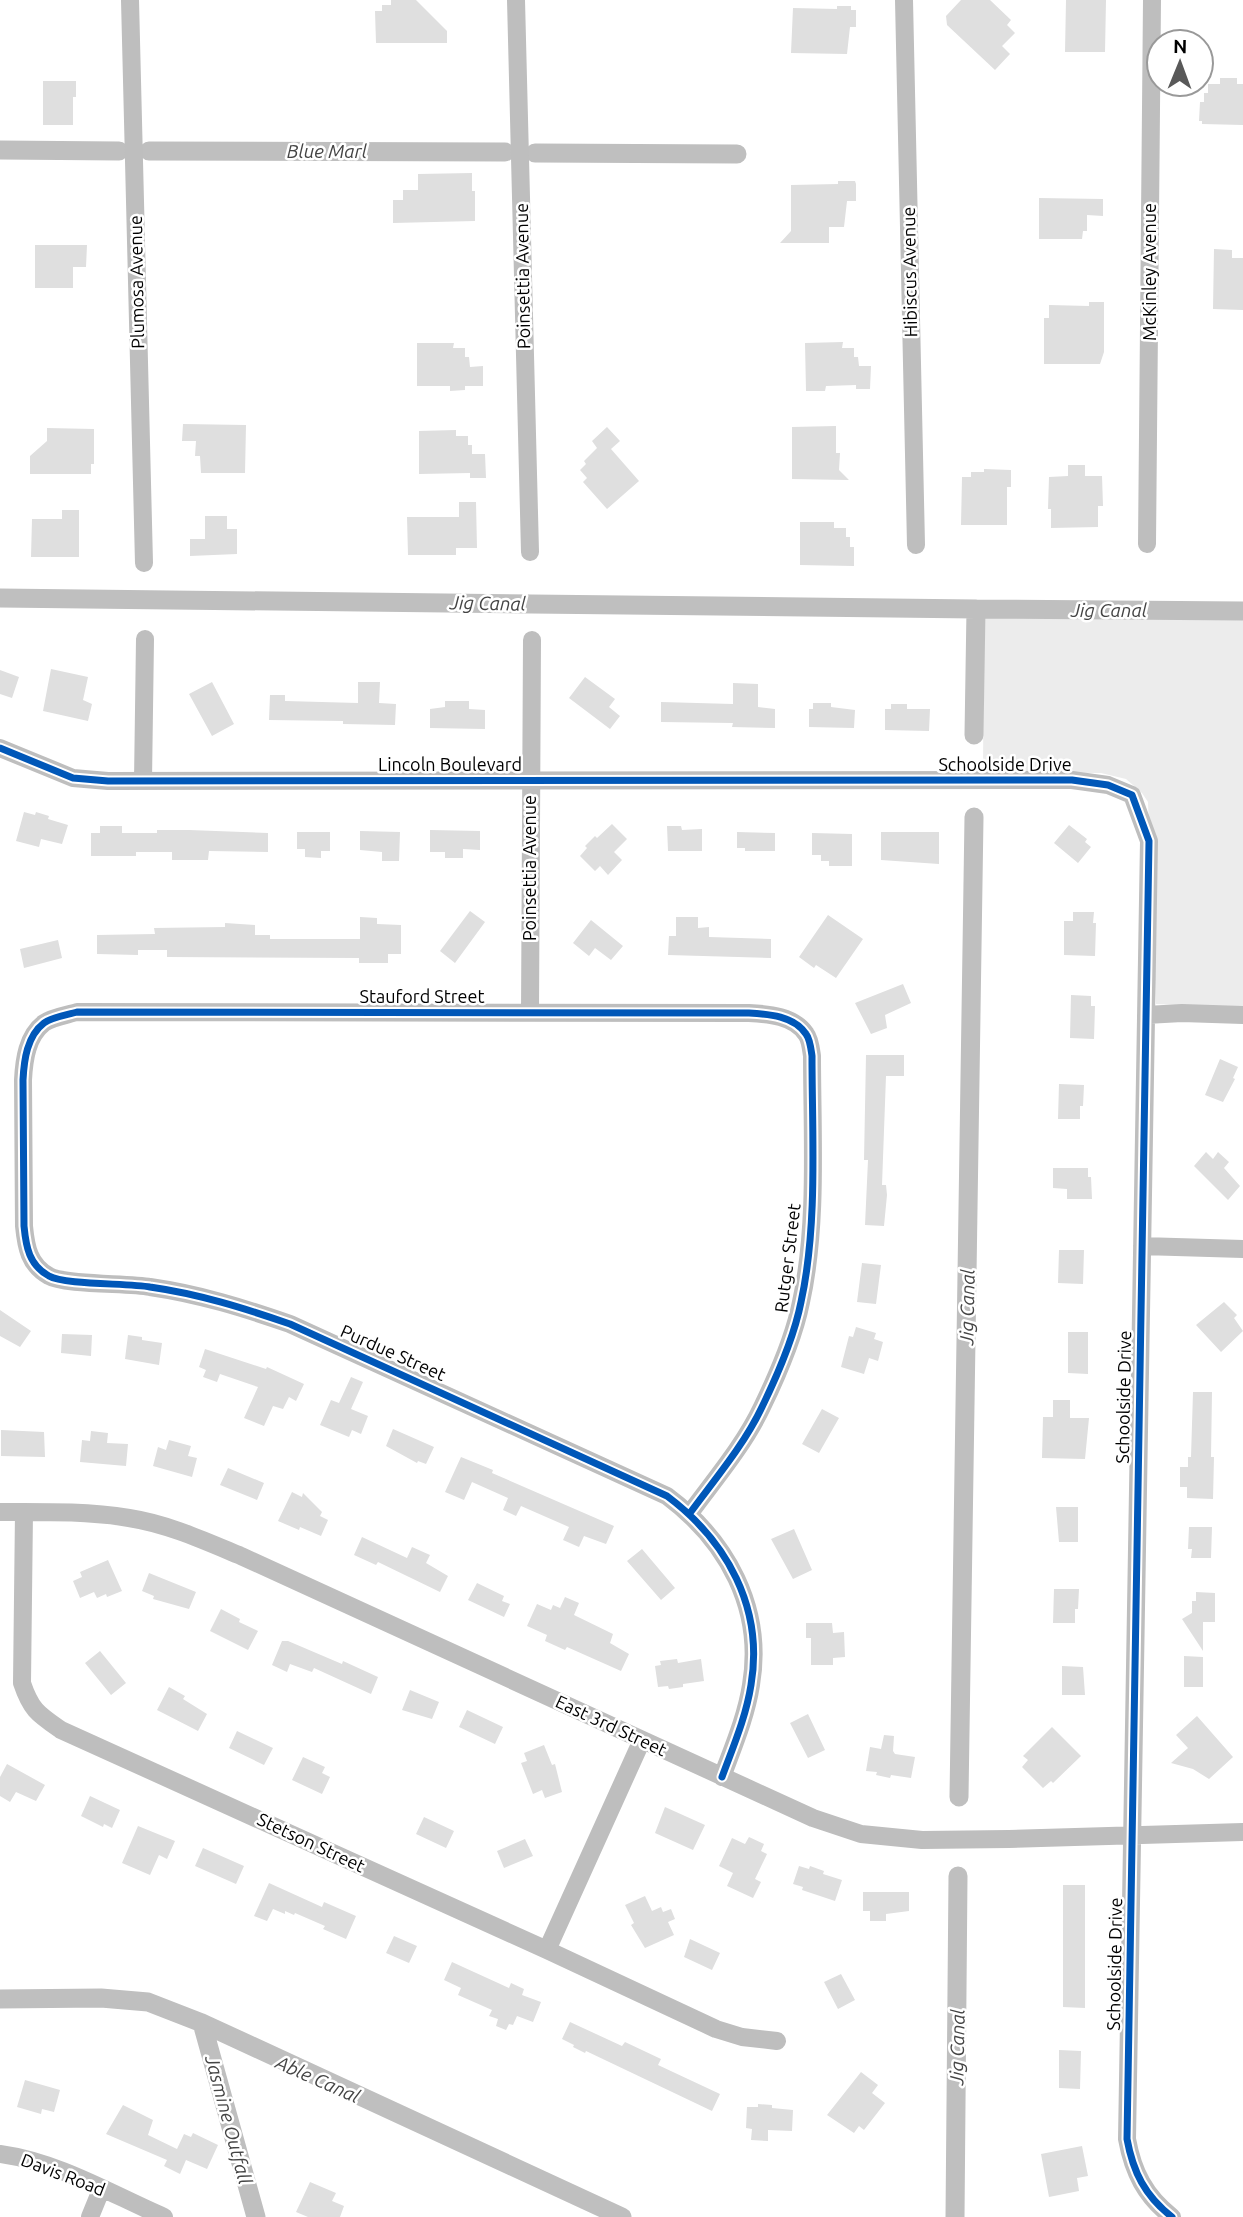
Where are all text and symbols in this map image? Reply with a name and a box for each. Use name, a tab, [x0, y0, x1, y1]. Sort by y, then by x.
north arrow	[1145, 28, 1215, 98]
text: N	[1173, 35, 1188, 57]
water label: Blue Marl	[287, 140, 368, 162]
street label: Poinsettia Avenue	[511, 203, 533, 349]
street label: McKinley Avenue	[1139, 203, 1159, 341]
street label: Hibiscus Avenue	[898, 206, 920, 338]
street label: Plumosa Avenue	[125, 215, 147, 349]
water label: Jig Canal	[449, 591, 527, 615]
water label: Jig Canal	[1070, 599, 1148, 621]
street label: Lincoln Boulevard	[378, 754, 522, 774]
street label: Schoolside Drive	[938, 754, 1072, 774]
street label: Poinsettia Avenue	[519, 795, 539, 941]
street label: Stauford Street	[359, 986, 485, 1006]
street label: Rutger Street	[770, 1202, 804, 1314]
water label: Jig Canal	[955, 1268, 979, 1346]
street label: Purdue Street	[338, 1320, 449, 1384]
street label: Schoolside Drive	[1112, 1330, 1134, 1464]
street label: East 3rd Street	[553, 1691, 670, 1760]
street label: Stetson Street	[254, 1808, 368, 1876]
street label: Schoolside Drive	[1103, 1897, 1125, 2031]
water label: Jig Canal	[945, 2008, 969, 2086]
water label: Able Canal	[272, 2050, 364, 2108]
water label: Jasmine Outfall	[201, 2052, 257, 2187]
street label: Davis Road	[18, 2149, 108, 2199]

